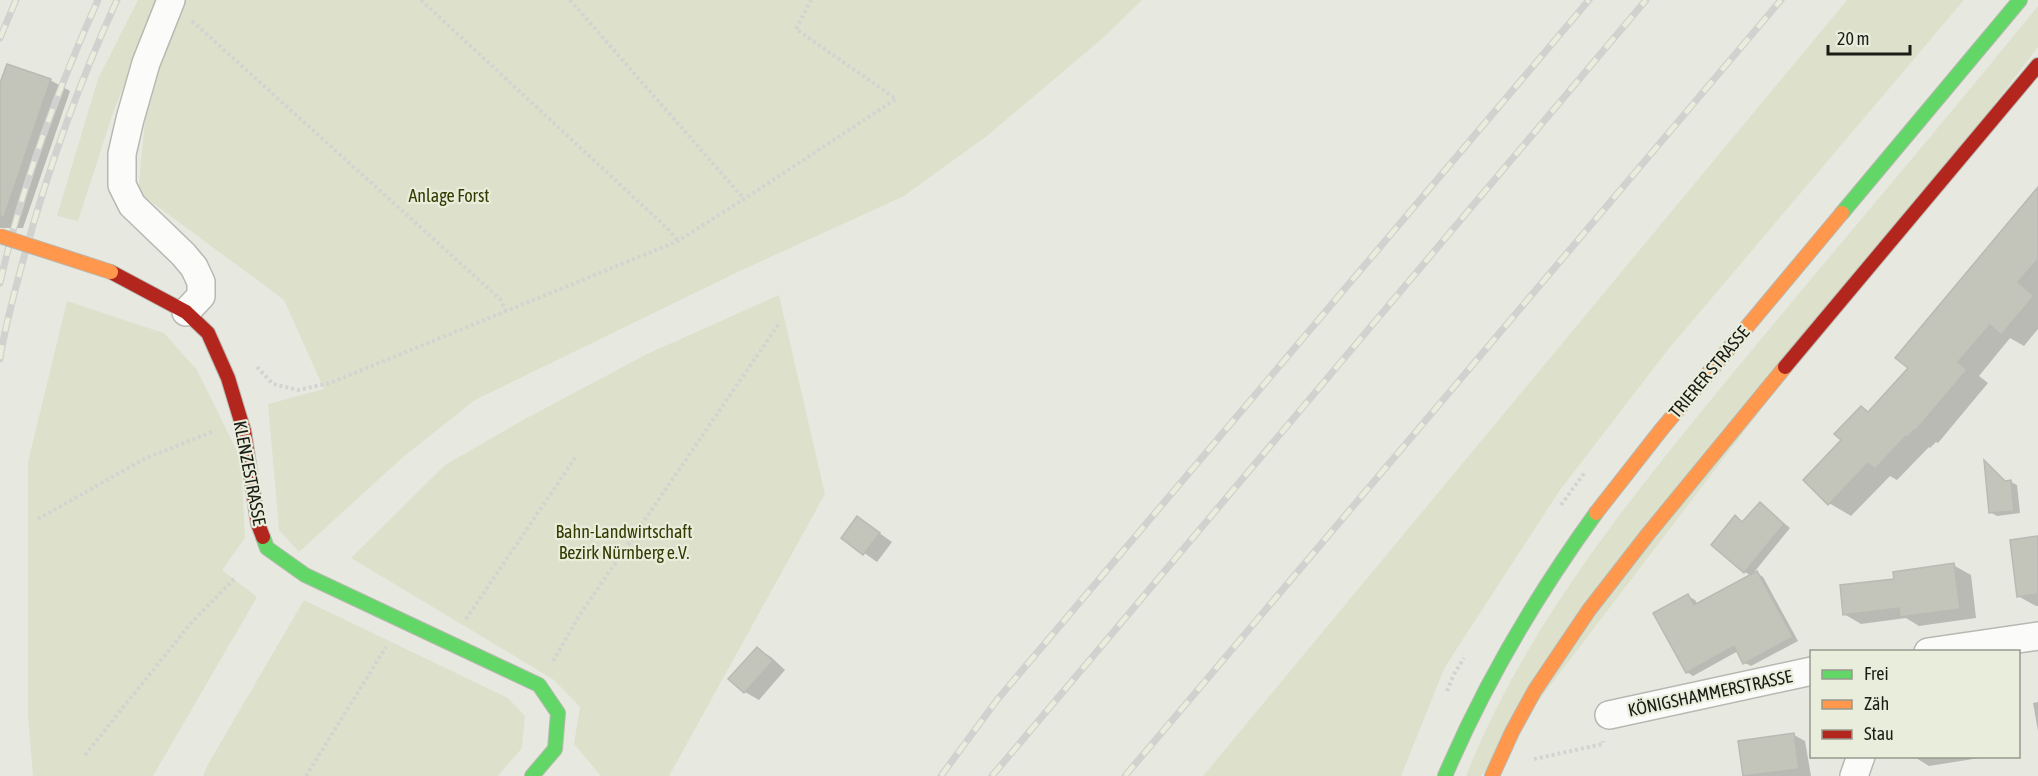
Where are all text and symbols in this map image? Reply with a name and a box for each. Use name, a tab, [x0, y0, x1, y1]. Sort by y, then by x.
scale bar	[1828, 18, 1910, 56]
text: 20 m	[1837, 28, 1869, 49]
park label: Anlage Forst	[409, 185, 489, 206]
street label: TRIERER STRASSE	[1665, 322, 1754, 422]
street label: KLENZESTRASSE	[230, 419, 270, 527]
park label: Bahn-Landwirtschaft Bezirk Nürnberg e.V.	[556, 521, 692, 563]
legend	[1810, 650, 2020, 758]
text: Frei	[1864, 663, 1889, 684]
street label: KÖNIGSHAMMERSTRASSE	[1626, 665, 1794, 721]
text: Zäh	[1864, 693, 1889, 714]
text: Stau	[1864, 723, 1894, 744]

